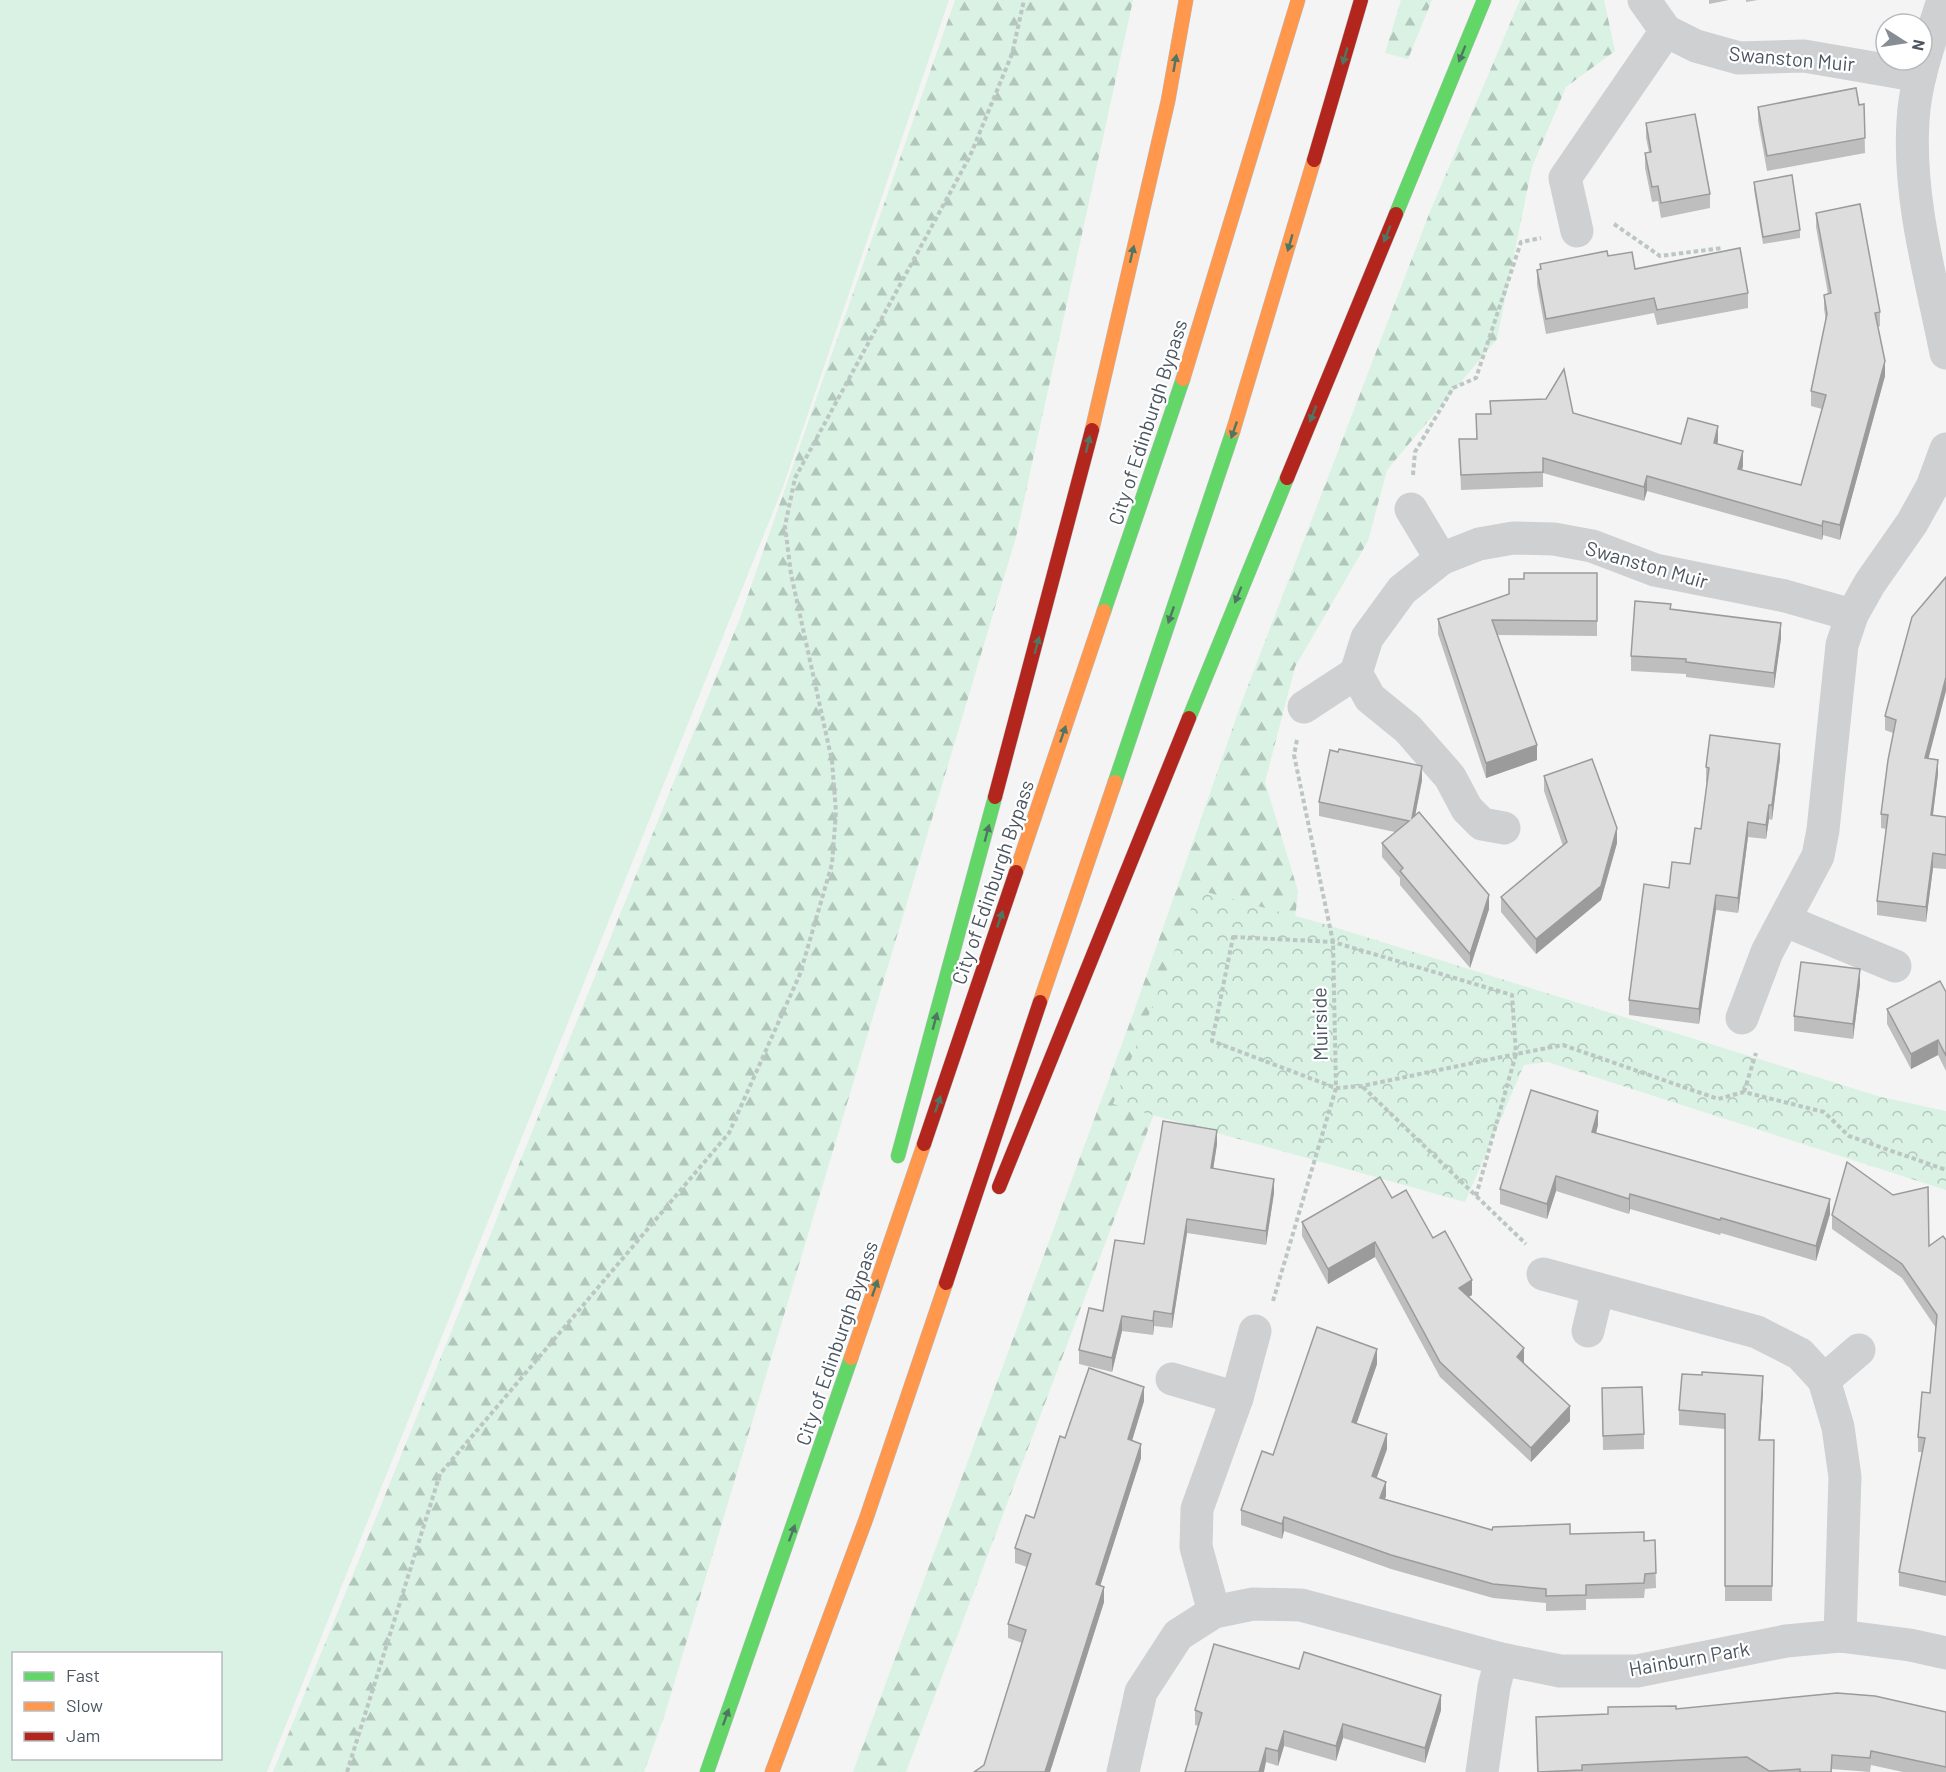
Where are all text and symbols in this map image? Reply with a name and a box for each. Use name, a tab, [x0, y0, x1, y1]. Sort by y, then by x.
north arrow	[1874, 12, 1934, 72]
text: N	[1909, 38, 1930, 52]
street label: Swanston Muir	[1728, 41, 1856, 75]
one-way arrow	[1457, 45, 1466, 63]
one-way arrow	[1340, 47, 1349, 65]
one-way arrow	[1170, 54, 1179, 73]
one-way arrow	[1382, 226, 1392, 244]
one-way arrow	[1285, 234, 1294, 252]
one-way arrow	[1128, 245, 1138, 263]
street label: City of Edinburgh Bypass	[1102, 316, 1192, 528]
one-way arrow	[1308, 406, 1318, 424]
one-way arrow	[1228, 421, 1238, 439]
one-way arrow	[1084, 434, 1094, 453]
street label: Swanston Muir	[1583, 535, 1711, 593]
one-way arrow	[1233, 586, 1243, 604]
one-way arrow	[1166, 606, 1176, 624]
one-way arrow	[1033, 636, 1042, 654]
one-way arrow	[1058, 725, 1068, 743]
street label: City of Edinburgh Bypass	[946, 777, 1038, 987]
one-way arrow	[983, 824, 993, 842]
one-way arrow	[996, 910, 1006, 928]
street label: Muirside	[1306, 987, 1332, 1061]
one-way arrow	[931, 1012, 941, 1030]
one-way arrow	[933, 1095, 943, 1113]
street label: City of Edinburgh Bypass	[790, 1238, 882, 1448]
one-way arrow	[871, 1279, 880, 1297]
one-way arrow	[787, 1524, 797, 1542]
street label: Hainburn Park	[1627, 1636, 1751, 1680]
legend	[12, 1652, 222, 1760]
text: Fast	[66, 1664, 100, 1686]
text: Slow	[66, 1694, 103, 1716]
one-way arrow	[722, 1708, 732, 1726]
text: Jam	[66, 1724, 100, 1746]

